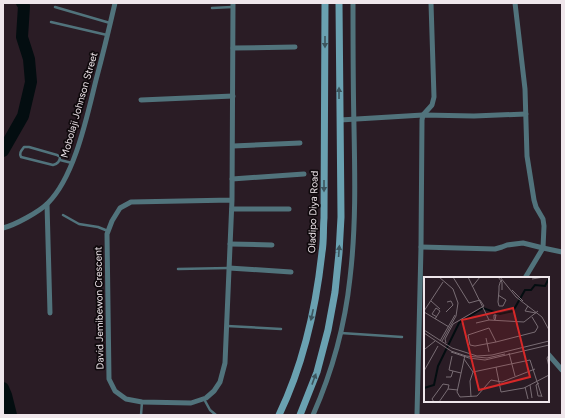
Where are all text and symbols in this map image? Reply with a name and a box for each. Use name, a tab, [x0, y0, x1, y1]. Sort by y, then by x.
one-way arrow	[322, 36, 328, 49]
street label: Mobolaji Johnson Street	[58, 50, 100, 159]
one-way arrow	[336, 86, 342, 99]
street label: Oladipo Diya Road	[305, 170, 321, 253]
one-way arrow	[321, 180, 327, 193]
one-way arrow	[336, 245, 343, 257]
street label: David Jemibewon Crescent	[91, 246, 107, 370]
inset map	[424, 277, 549, 402]
one-way arrow	[308, 309, 314, 321]
one-way arrow	[312, 372, 318, 384]

